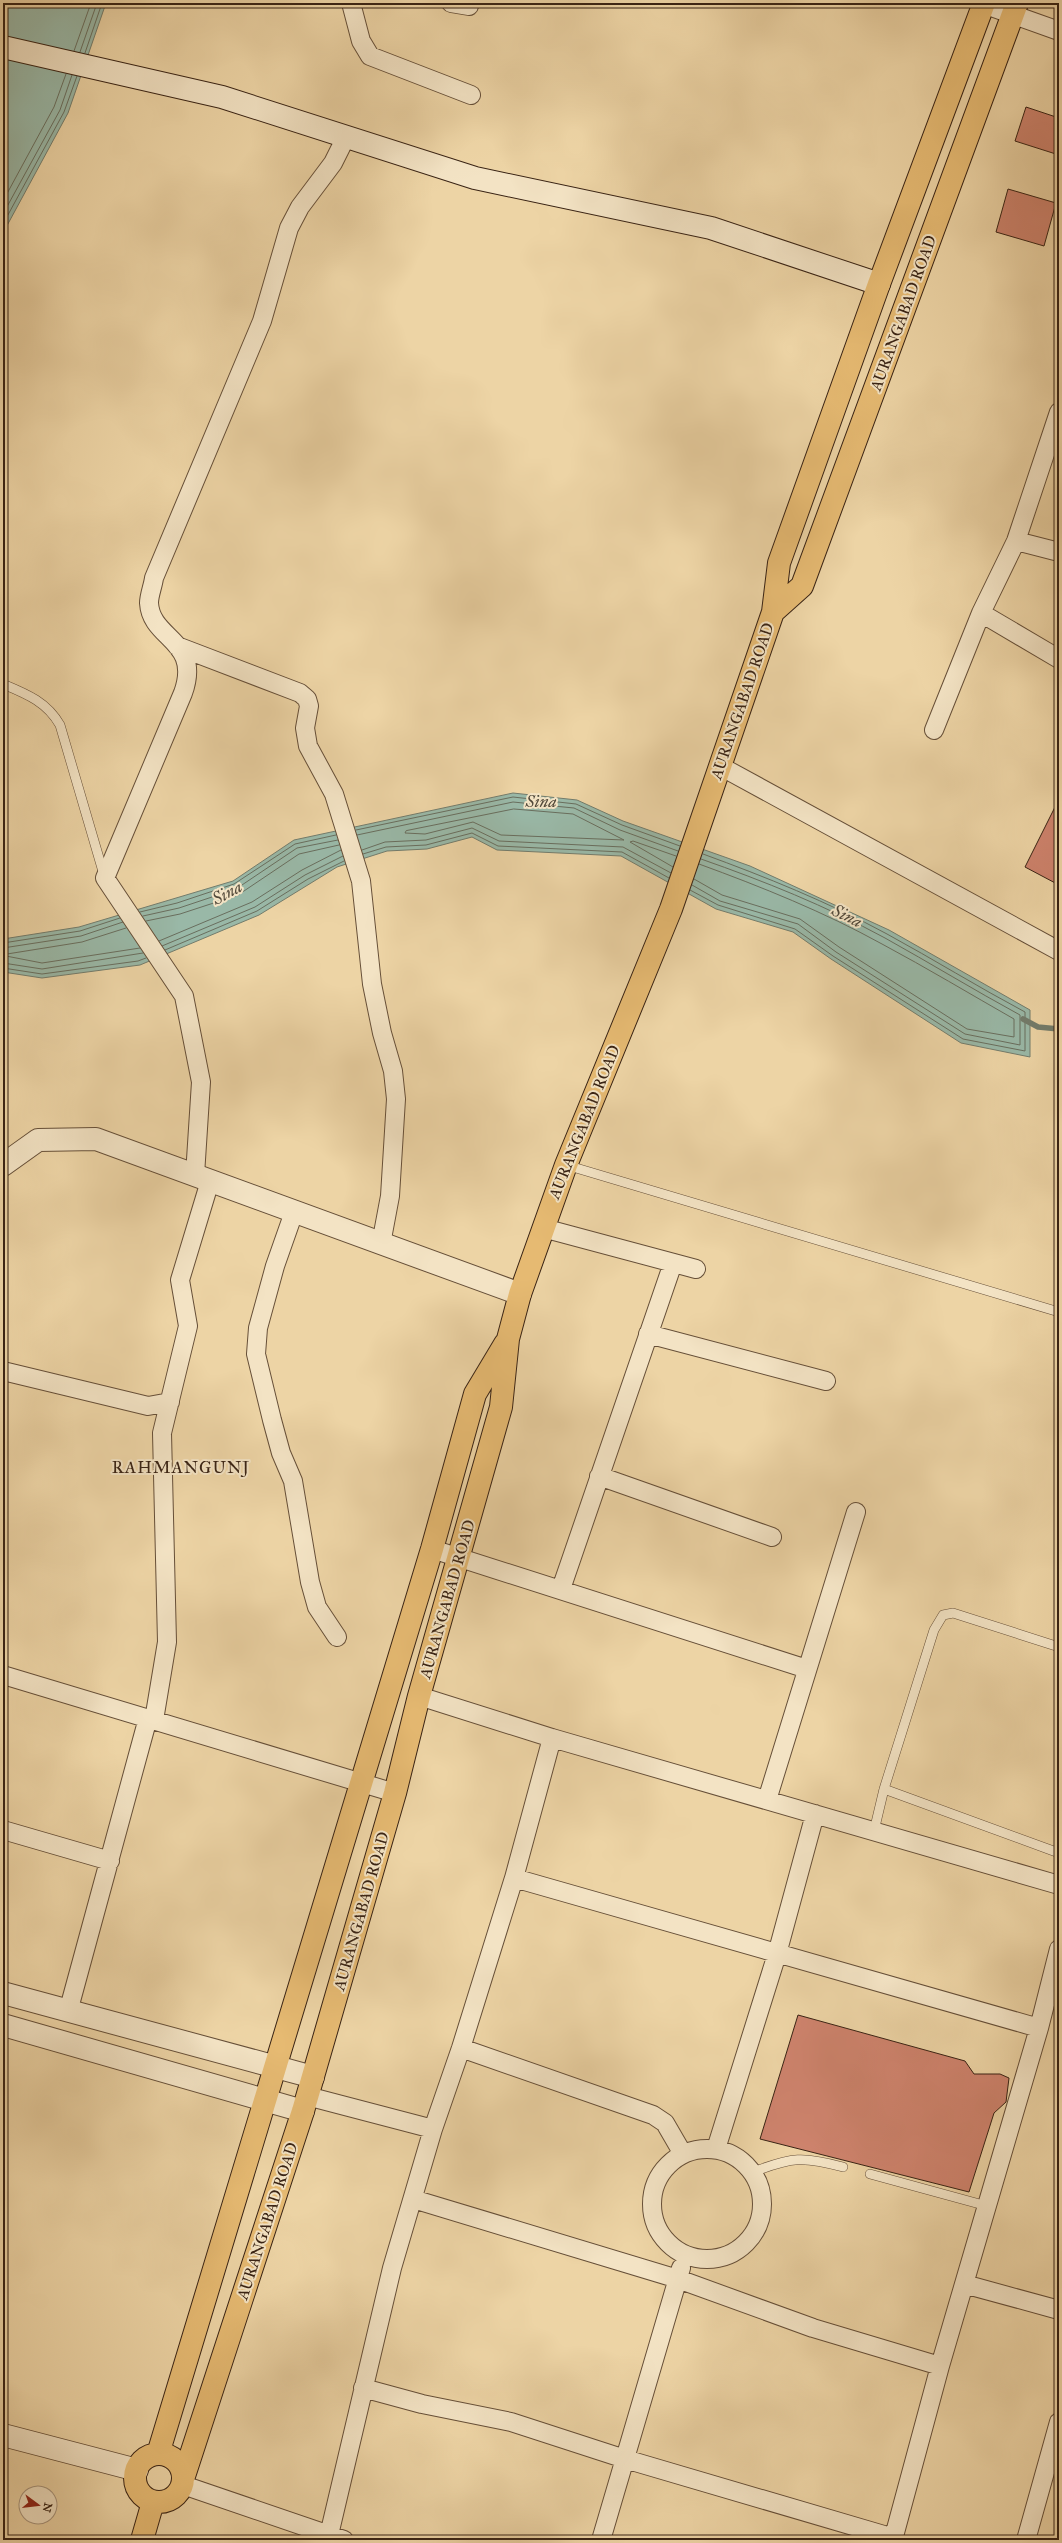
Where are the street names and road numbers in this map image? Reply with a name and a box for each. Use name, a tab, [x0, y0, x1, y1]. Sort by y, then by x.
street label: AURANGABAD ROAD	[866, 233, 940, 394]
street label: AURANGABAD ROAD	[706, 620, 778, 783]
street label: AURANGABAD ROAD	[544, 1042, 624, 1203]
street label: AURANGABAD ROAD	[415, 1517, 479, 1682]
street label: AURANGABAD ROAD	[329, 1829, 393, 1994]
street label: AURANGABAD ROAD	[232, 2140, 301, 2303]

